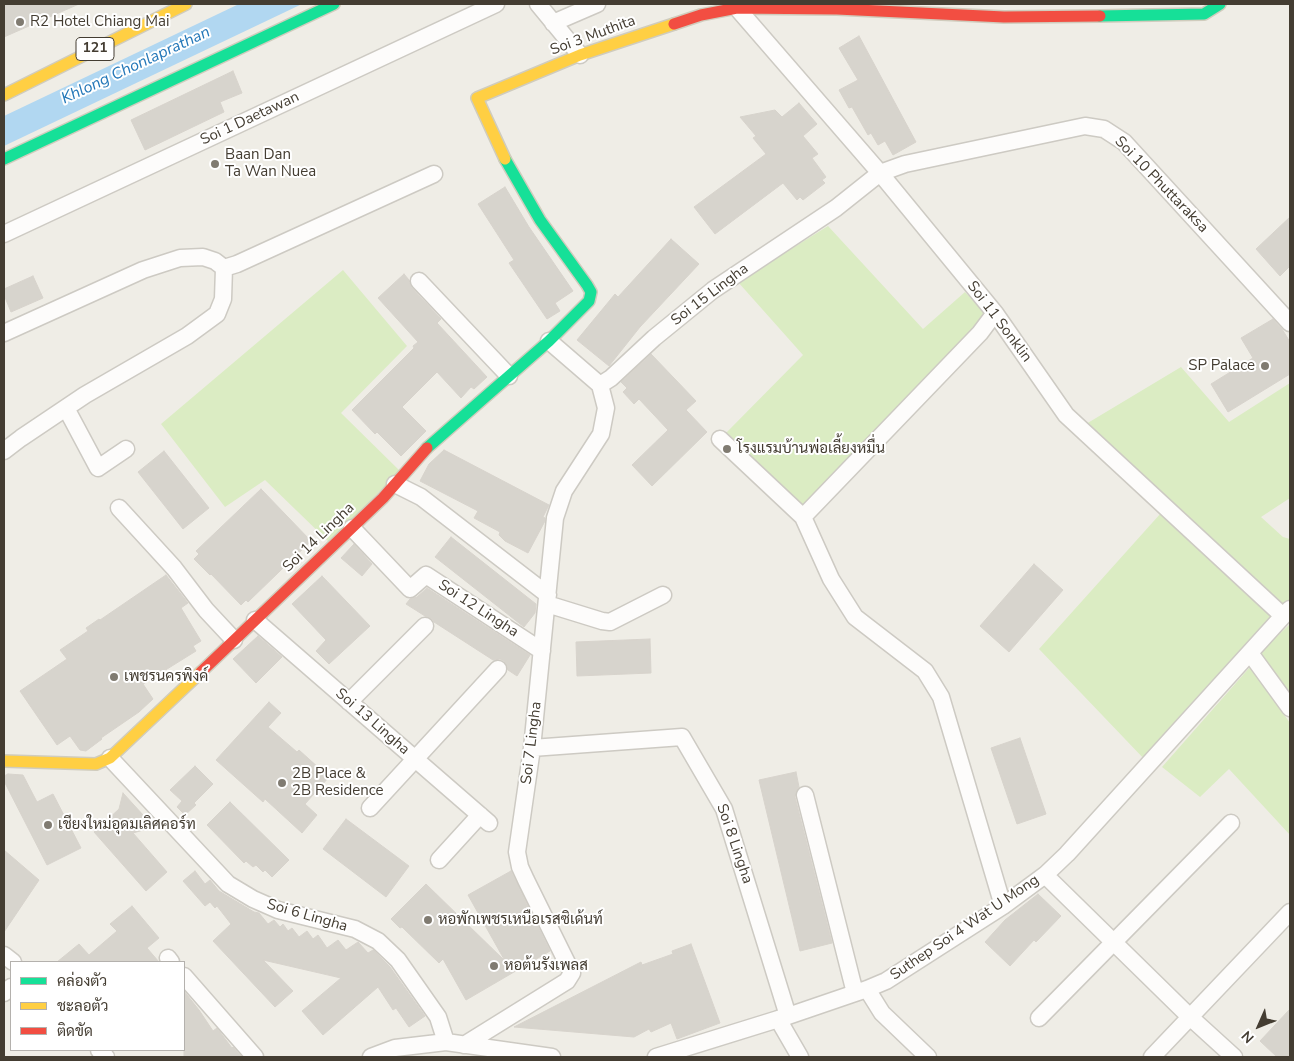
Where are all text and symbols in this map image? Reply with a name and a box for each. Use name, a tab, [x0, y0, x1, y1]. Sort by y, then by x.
street label: Soi 3 Muthita	[548, 12, 638, 60]
place label: R2 Hotel Chiang Mai	[30, 13, 169, 31]
marker: R2 Hotel Chiang Mai	[14, 16, 26, 28]
water label: Khlong Chonlaprathan	[59, 23, 213, 109]
road number: 121	[76, 38, 114, 61]
street label: Soi 1 Daetawan	[198, 88, 302, 150]
street label: Soi 10 Phuttaraksa	[1110, 133, 1212, 237]
place label: Baan Dan Ta Wan Nuea	[225, 146, 316, 181]
marker: Baan Dan Ta Wan Nuea	[209, 158, 221, 170]
street label: Soi 15 Lingha	[668, 260, 752, 330]
street label: Soi 11 Sonklin	[963, 278, 1035, 366]
place label: SP Palace	[1188, 357, 1255, 375]
marker: SP Palace	[1259, 360, 1271, 372]
place label: โรงแรมบ้านพ่อเลี้ยงหมื่น	[737, 440, 885, 458]
marker: โรงแรมบ้านพ่อเลี้ยงหมื่น	[721, 443, 733, 455]
street label: Soi 14 Lingha	[280, 500, 358, 576]
street label: Soi 12 Lingha	[434, 576, 522, 642]
place label: เพชรนครพิงค์	[124, 668, 208, 686]
marker: เพชรนครพิงค์	[108, 671, 120, 683]
street label: Soi 13 Lingha	[331, 685, 413, 759]
street label: Soi 7 Lingha	[518, 701, 546, 785]
place label: 2B Place & 2B Residence	[292, 765, 384, 800]
marker: 2B Place & 2B Residence	[276, 777, 288, 789]
street label: Soi 8 Lingha	[712, 802, 756, 886]
place label: เชียงใหม่อุดมเลิศคอร์ท	[58, 816, 196, 834]
marker: เชียงใหม่อุดมเลิศคอร์ท	[42, 819, 54, 831]
street label: Suthep Soi 4 Wat U Mong	[887, 871, 1043, 985]
street label: Soi 6 Lingha	[265, 896, 349, 936]
place label: หอพักเพชรเหนือเรสซิเด้นท์	[438, 911, 603, 929]
marker: หอพักเพชรเหนือเรสซิเด้นท์	[422, 914, 434, 926]
place label: หอต้นรังเพลส	[504, 957, 588, 975]
marker: หอต้นรังเพลส	[488, 960, 500, 972]
legend	[10, 961, 185, 1051]
text: คล่องตัว	[57, 971, 107, 991]
text: ชะลอตัว	[57, 996, 108, 1016]
north arrow	[1234, 1001, 1284, 1051]
text: ติดขัด	[57, 1021, 93, 1041]
text: N	[1237, 1026, 1258, 1047]

